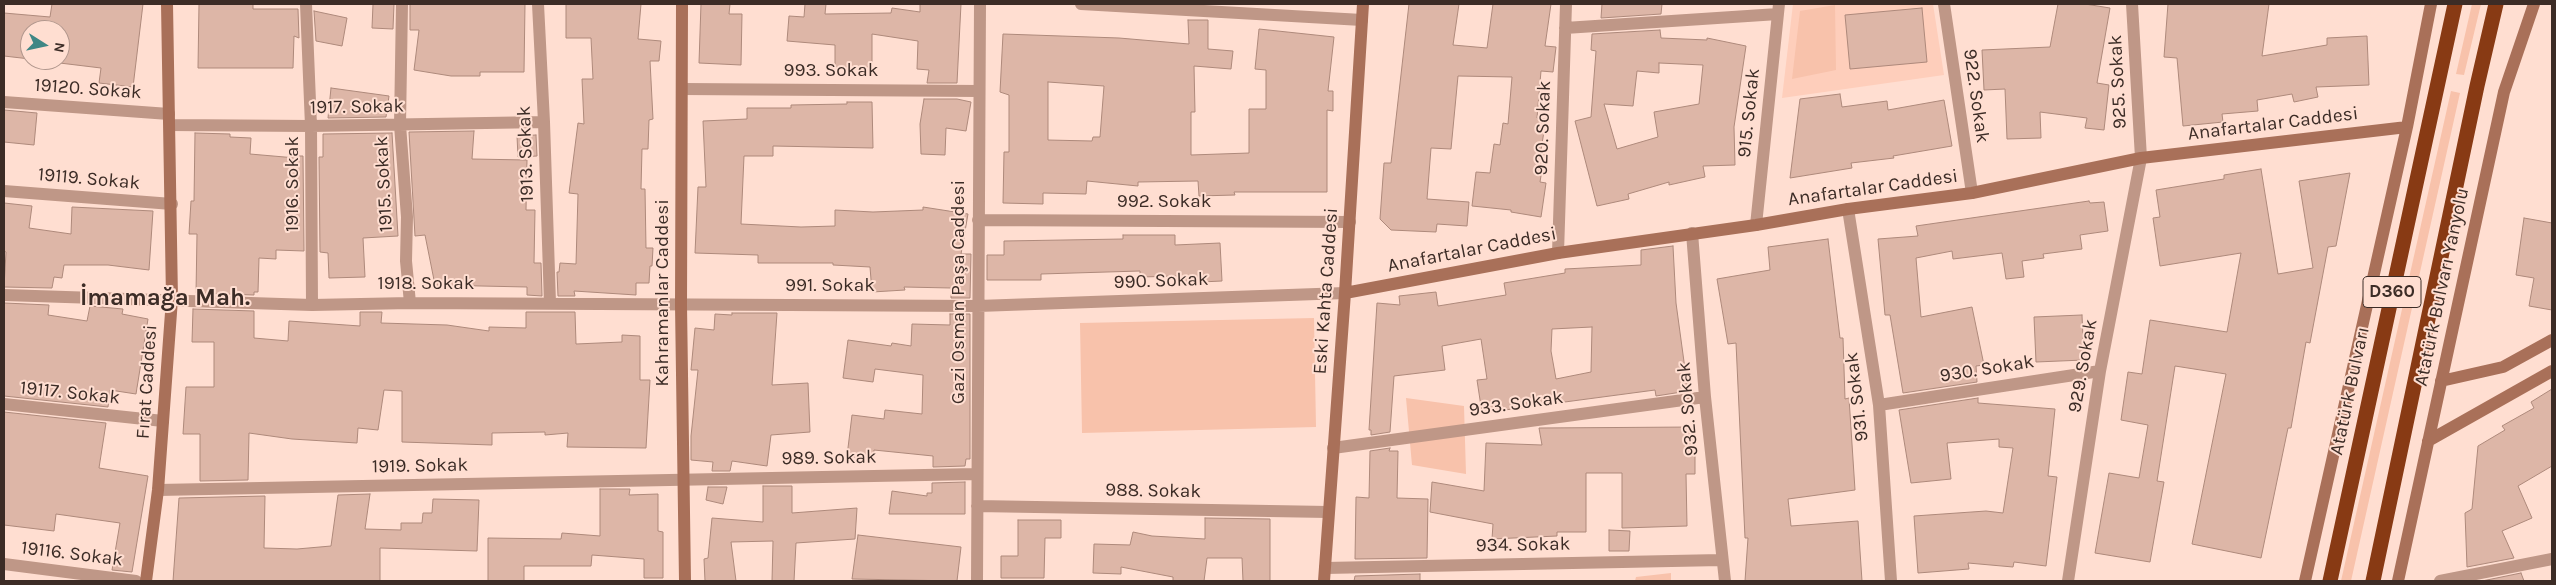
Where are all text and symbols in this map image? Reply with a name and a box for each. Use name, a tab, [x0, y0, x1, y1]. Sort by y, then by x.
north arrow	[20, 20, 70, 70]
street label: 925. Sokak	[2104, 34, 2132, 130]
text: N	[50, 41, 69, 54]
street label: 922. Sokak	[1958, 48, 1994, 144]
street label: 993. Sokak	[784, 60, 878, 82]
street label: 915. Sokak	[1733, 67, 1765, 159]
street label: 19120. Sokak	[34, 74, 142, 104]
street label: 920. Sokak	[1530, 80, 1556, 176]
street label: 1917. Sokak	[310, 95, 404, 119]
street label: Anafartalar Caddesi	[2187, 102, 2359, 146]
street label: 1913. Sokak	[513, 105, 539, 203]
street label: 1915. Sokak	[370, 135, 398, 233]
street label: 1916. Sokak	[282, 136, 304, 232]
street label: 19119. Sokak	[37, 163, 141, 195]
street label: Anafartalar Caddesi	[1787, 165, 1959, 211]
street label: Gazi Osman Paşa Caddesi	[948, 180, 970, 404]
street label: Atatürk Bulvarı Yanyolu	[2410, 186, 2474, 388]
street label: 992. Sokak	[1117, 191, 1211, 213]
street label: Kahramanlar Caddesi	[652, 199, 674, 387]
street label: Eski Kahta Caddesi	[1309, 207, 1343, 375]
street label: Anafartalar Caddesi	[1386, 222, 1558, 278]
street label: 990. Sokak	[1113, 268, 1209, 294]
street label: 1918. Sokak	[378, 273, 474, 295]
street label: 991. Sokak	[785, 275, 875, 297]
road number: D360	[2363, 276, 2421, 308]
district label: İmamağa Mah.	[80, 284, 250, 312]
street label: 929. Sokak	[2064, 317, 2102, 415]
street label: Fırat Caddesi	[132, 324, 162, 440]
street label: Atatürk Bulvarı	[2325, 325, 2375, 457]
street label: 930. Sokak	[1938, 350, 2036, 388]
street label: 931. Sokak	[1840, 351, 1874, 443]
street label: 932. Sokak	[1673, 361, 1703, 457]
street label: 19117. Sokak	[19, 376, 121, 410]
street label: 933. Sokak	[1467, 386, 1565, 422]
street label: 989. Sokak	[781, 446, 877, 470]
street label: 1919. Sokak	[372, 454, 468, 478]
street label: 988. Sokak	[1105, 479, 1201, 503]
street label: 934. Sokak	[1476, 533, 1570, 557]
street label: 19116. Sokak	[20, 536, 124, 572]

